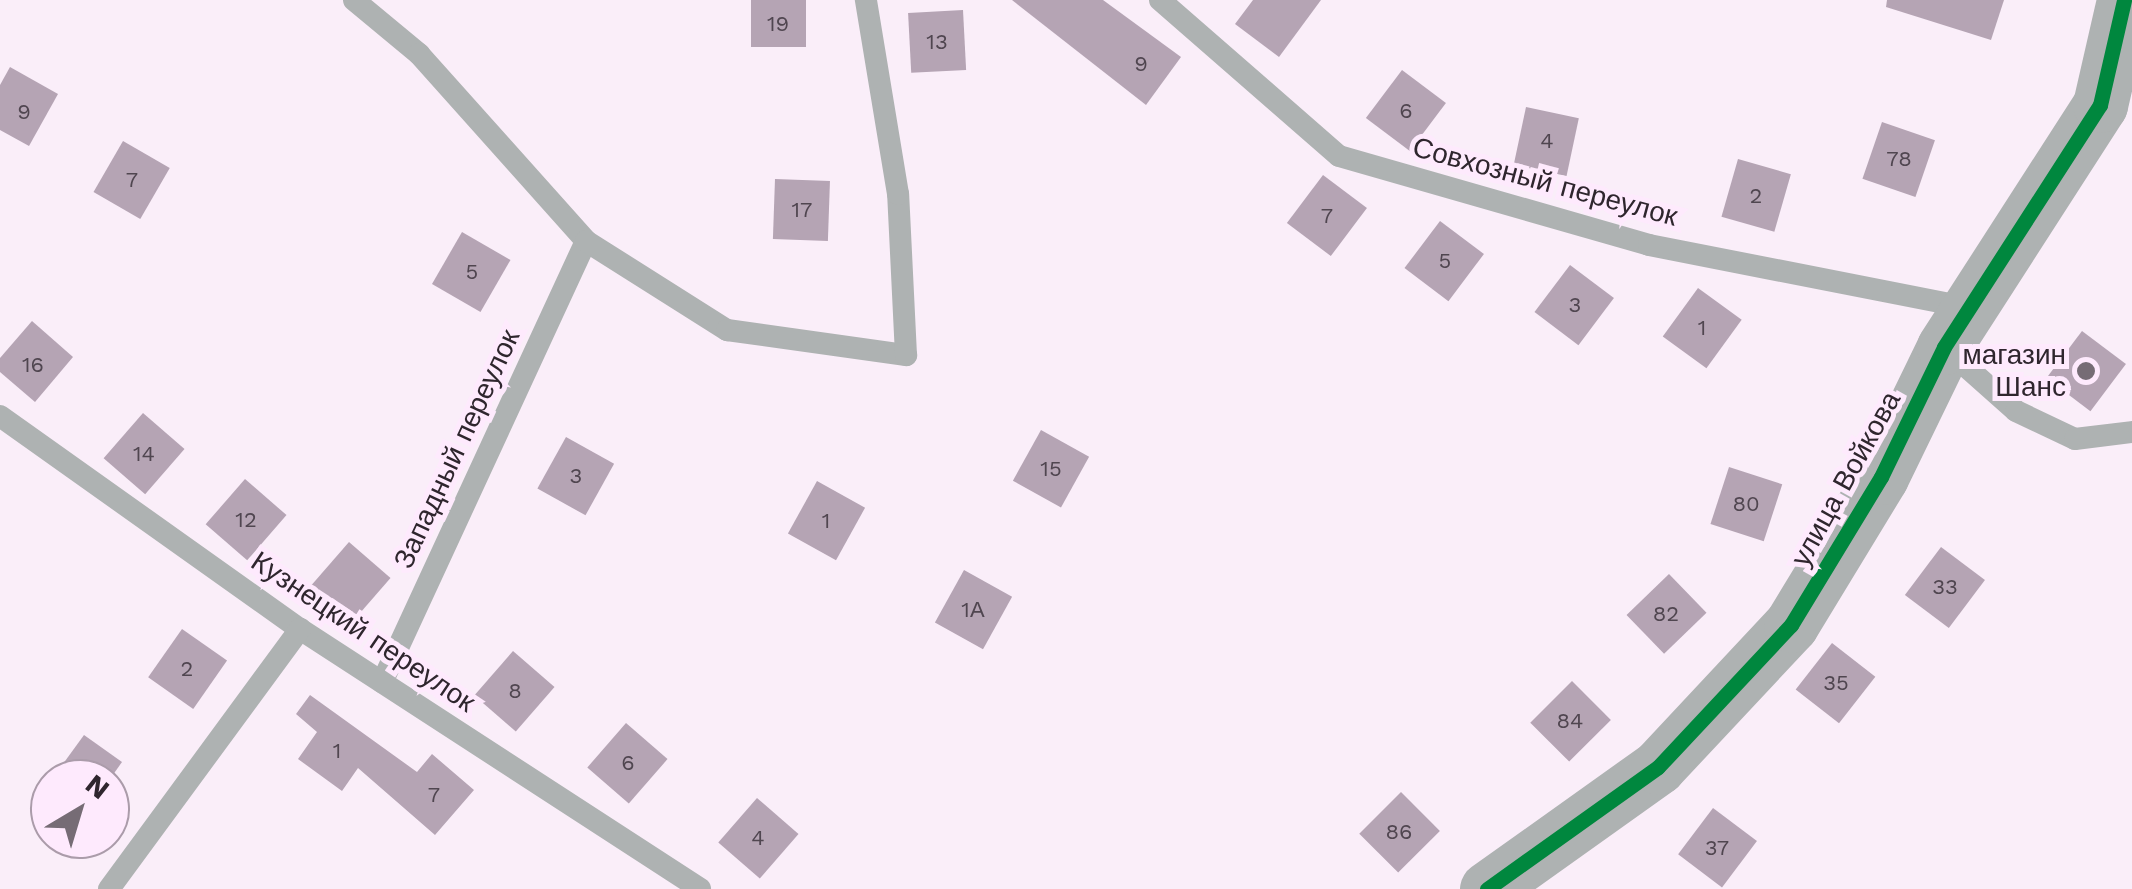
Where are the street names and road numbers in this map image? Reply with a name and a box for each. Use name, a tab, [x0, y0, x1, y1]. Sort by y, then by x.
street label: Совхозный переулок	[1409, 130, 1681, 234]
street label: Западный переулок	[387, 324, 527, 574]
street label: улица Войкова	[1784, 386, 1908, 572]
street label: Кузнецкий переулок	[245, 545, 481, 719]

